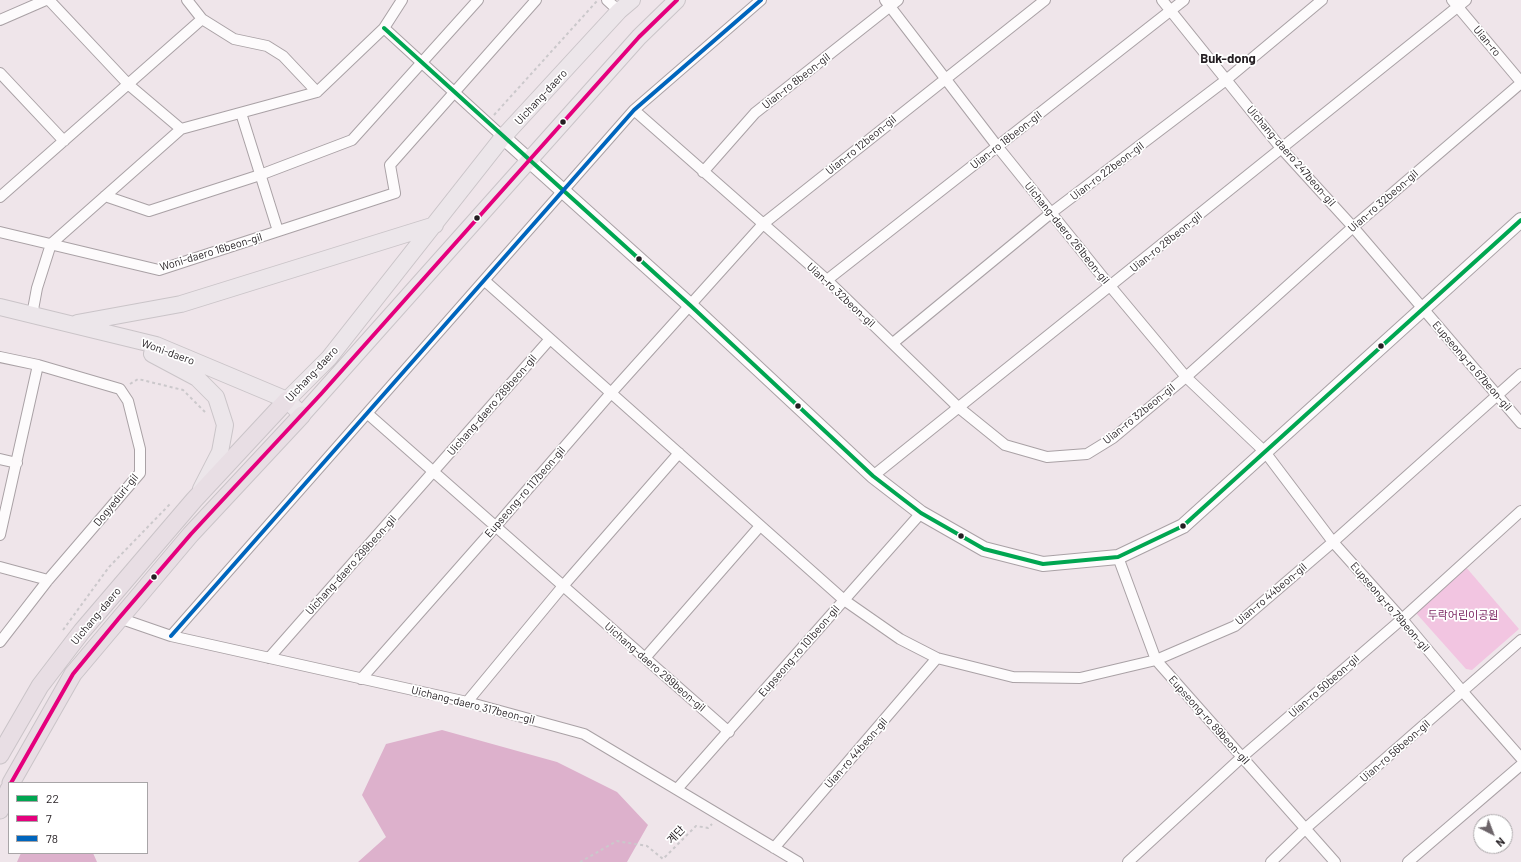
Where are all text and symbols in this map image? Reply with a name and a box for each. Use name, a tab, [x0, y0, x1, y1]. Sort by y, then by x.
street label: Uian-ro	[1470, 23, 1504, 59]
street label: Uian-ro 8beon-gil	[759, 50, 833, 112]
district label: Buk-dong	[1200, 51, 1256, 67]
street label: Uichang-daero	[512, 67, 570, 127]
street label: Uichang-daero 247beon-gil	[1244, 103, 1338, 209]
street label: Uian-ro 18beon-gil	[968, 108, 1044, 172]
street label: Uian-ro 12beon-gil	[823, 113, 899, 177]
unlabelled marker	[558, 117, 568, 127]
street label: Uian-ro 22beon-gil	[1068, 139, 1146, 203]
street label: Uian-ro 32beon-gil	[1345, 167, 1421, 235]
street label: Uichang-daero 261beon-gil	[1022, 179, 1112, 287]
street label: Uian-ro 28beon-gil	[1127, 209, 1205, 275]
unlabelled marker	[472, 213, 482, 223]
street label: Woni-daero 16beon-gil	[158, 230, 264, 274]
unlabelled marker	[634, 254, 644, 264]
street label: Uian-ro 32beon-gil	[804, 260, 878, 330]
street label: Eupseong-ro 67beon-gil	[1430, 319, 1514, 413]
street label: Woni-daero	[140, 336, 196, 368]
unlabelled marker	[1376, 341, 1386, 351]
street label: Uichang-daero	[283, 344, 341, 404]
street label: Uichang-daero 289beon-gil	[445, 352, 539, 458]
street label: Uian-ro 32beon-gil	[1100, 381, 1178, 447]
unlabelled marker	[793, 401, 803, 411]
street label: Eupseong-ro 117beon-gil	[482, 444, 568, 540]
street label: Dogyeduri-gil	[91, 471, 141, 529]
street label: Uichang-daero 299beon-gil	[303, 512, 399, 618]
unlabelled marker	[1178, 521, 1188, 531]
unlabelled marker	[956, 531, 966, 541]
street label: Uian-ro 44beon-gil	[1233, 560, 1309, 628]
street label: Eupseong-ro 79beon-gil	[1348, 560, 1432, 654]
unlabelled marker	[149, 572, 159, 582]
street label: Uichang-daero	[68, 585, 124, 647]
street label: Eupseong-ro 101beon-gil	[756, 603, 842, 699]
park label: 두락어린이공원	[1428, 608, 1498, 622]
street label: Uichang-daero 299beon-gil	[602, 620, 708, 714]
street label: Uian-ro 50beon-gil	[1286, 652, 1362, 720]
street label: Eupseong-ro 89beon-gil	[1166, 673, 1252, 767]
street label: Uichang-daero 317beon-gil	[410, 683, 536, 727]
street label: Uian-ro 44beon-gil	[822, 715, 890, 791]
street label: Uian-ro 56beon-gil	[1357, 717, 1433, 785]
legend	[8, 782, 148, 854]
text: 22	[46, 791, 59, 805]
text: 7	[46, 811, 52, 825]
north arrow	[1473, 814, 1513, 854]
street label: 계단	[664, 823, 688, 847]
text: 78	[46, 831, 58, 845]
text: N	[1494, 835, 1508, 850]

